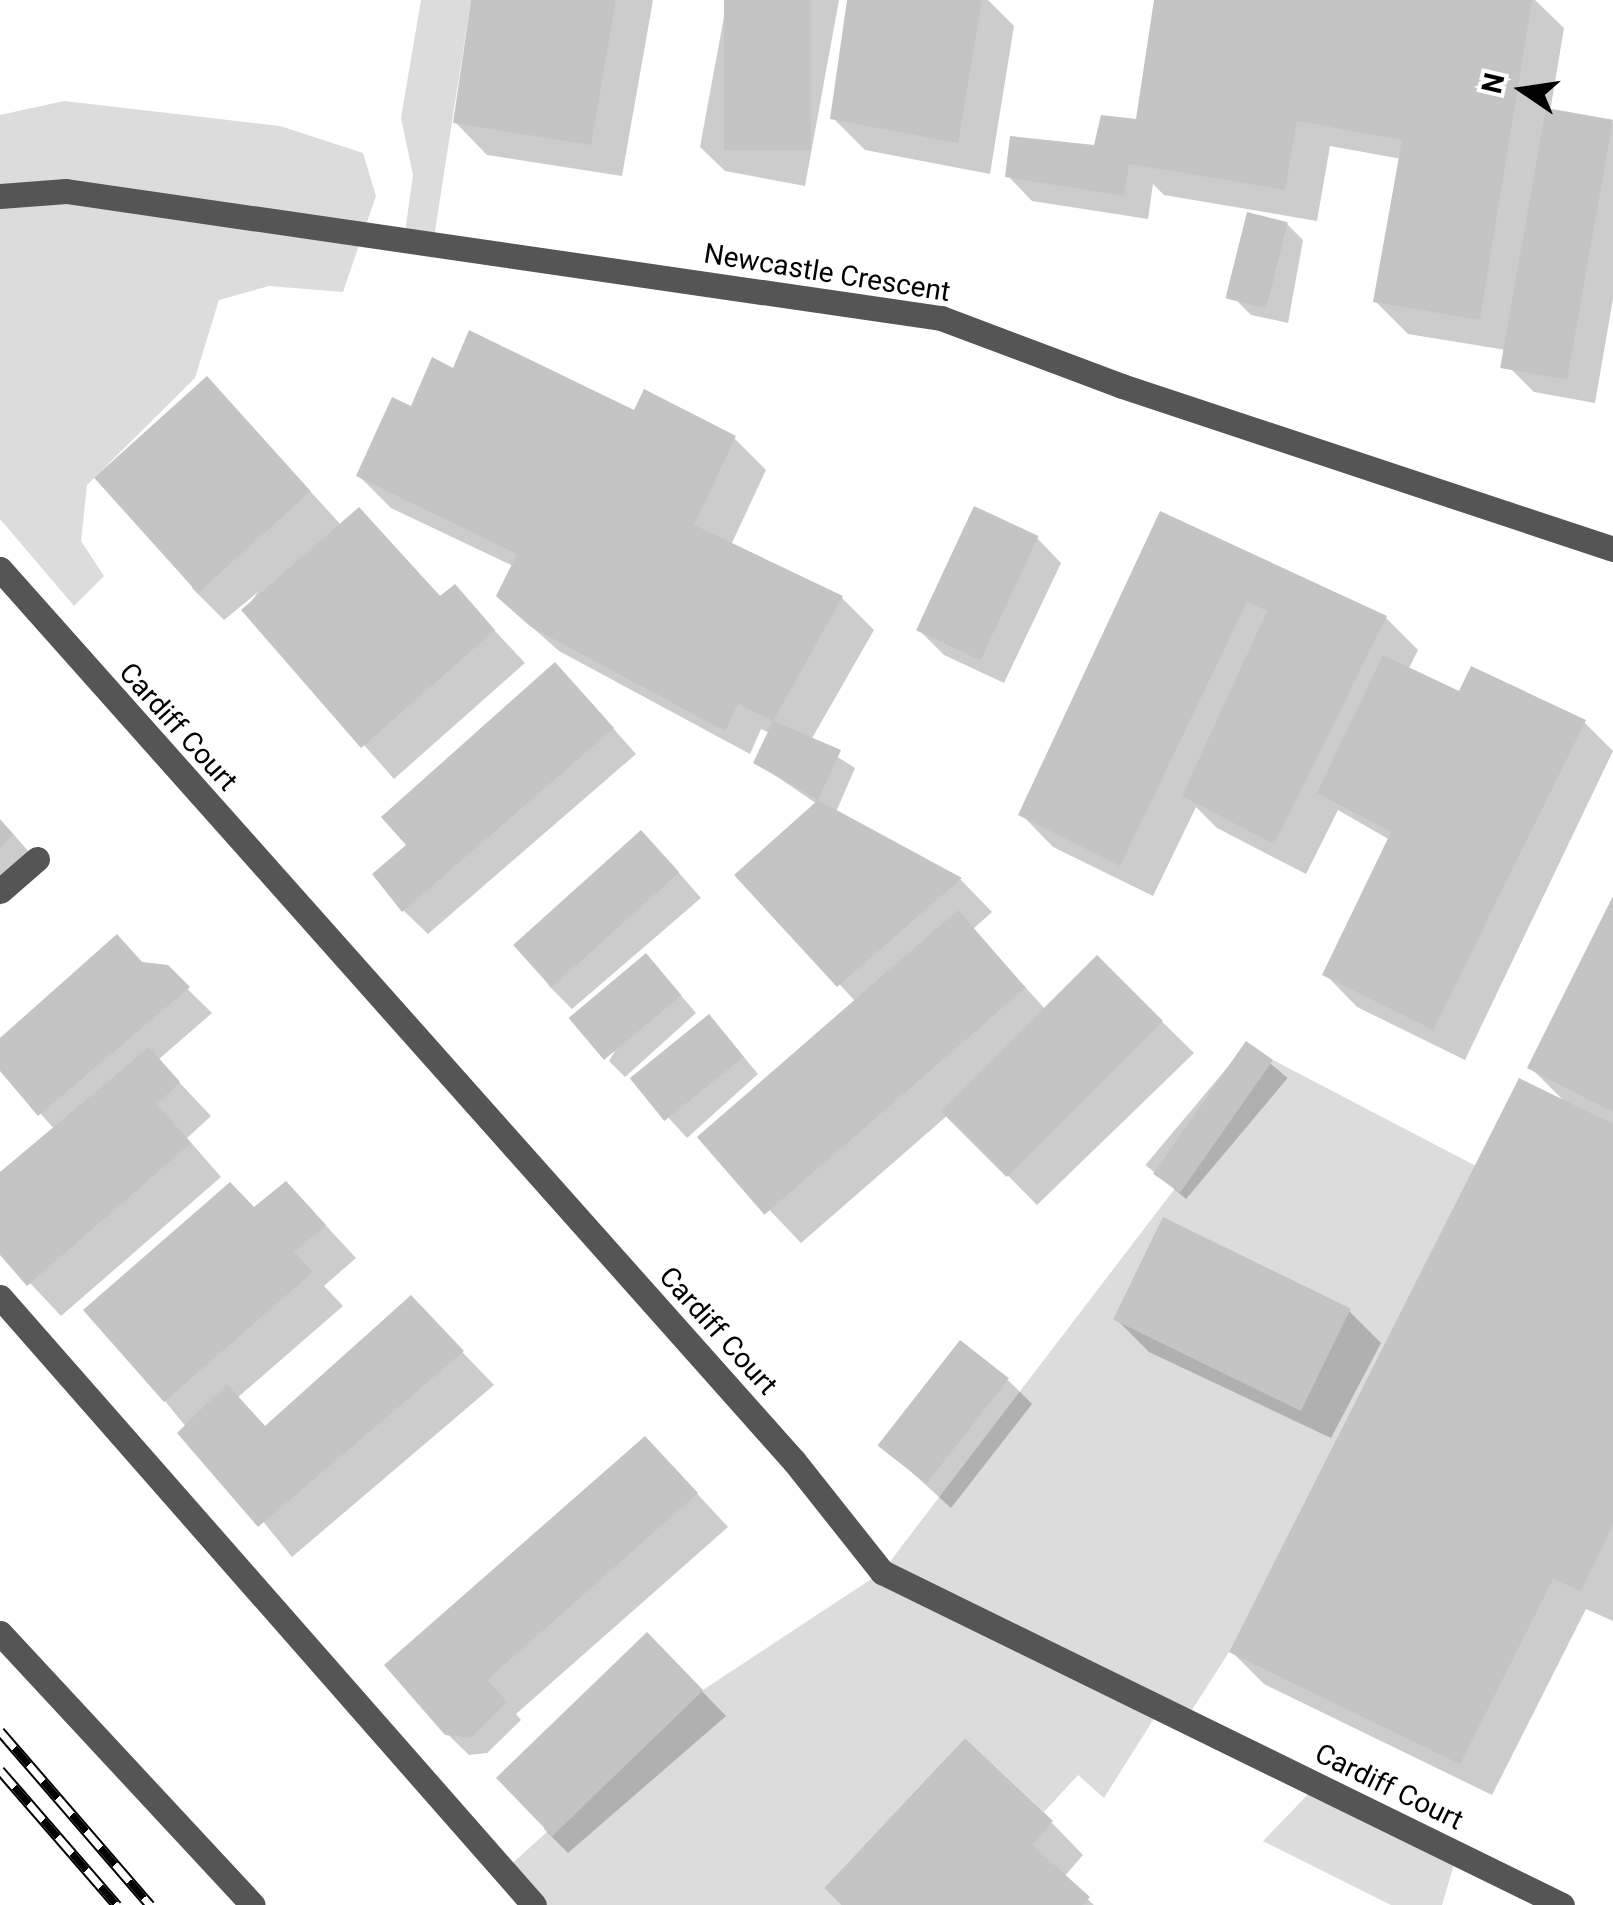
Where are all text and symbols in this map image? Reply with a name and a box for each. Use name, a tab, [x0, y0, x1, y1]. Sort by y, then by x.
north arrow	[1473, 40, 1573, 140]
text: N	[1475, 70, 1512, 96]
street label: Newcastle Crescent	[701, 237, 953, 309]
street label: Cardiff Court	[112, 656, 244, 798]
street label: Cardiff Court	[652, 1260, 784, 1402]
street label: Cardiff Court	[1309, 1737, 1469, 1837]

